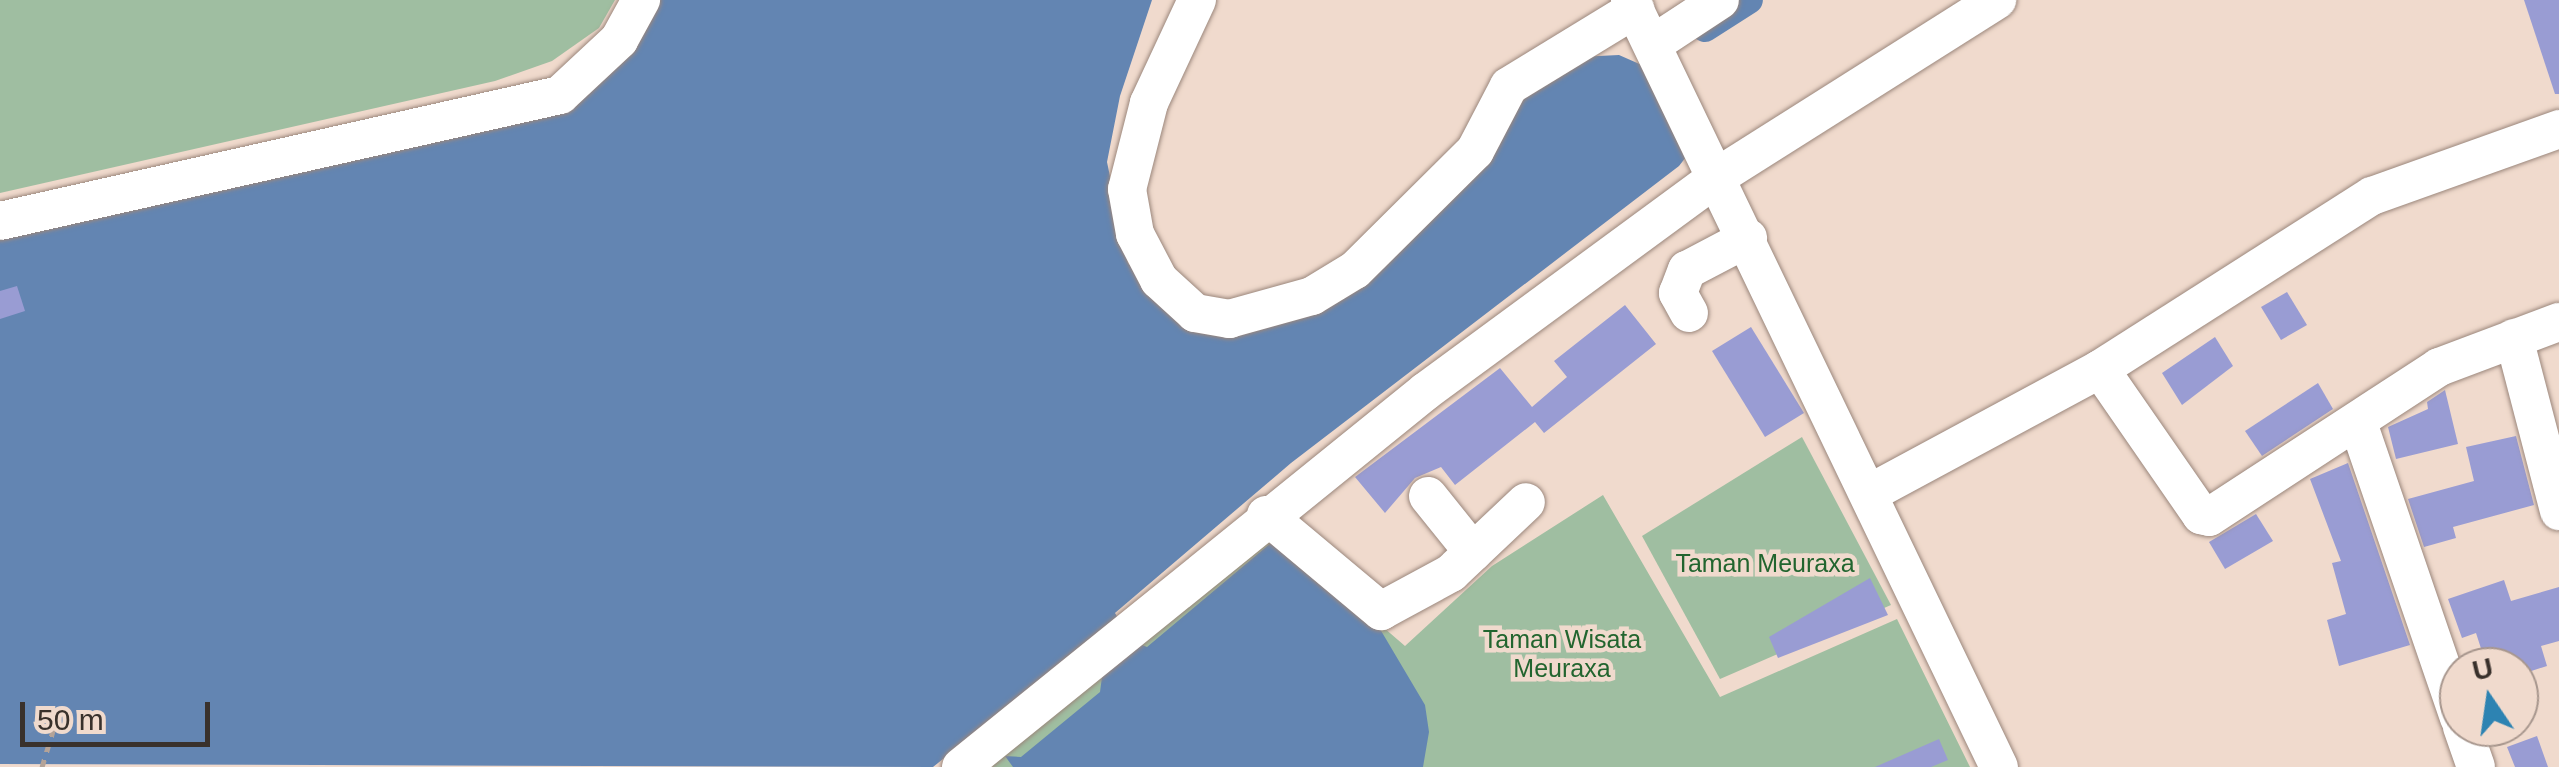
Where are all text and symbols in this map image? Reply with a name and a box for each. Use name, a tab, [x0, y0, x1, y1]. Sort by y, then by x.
park label: Taman Meuraxa	[1675, 548, 1855, 578]
park label: Taman Wisata Meuraxa	[1483, 625, 1641, 684]
north arrow	[2439, 647, 2539, 747]
text: U	[2469, 652, 2496, 687]
scale bar	[25, 682, 215, 744]
text: 50 m	[37, 703, 104, 736]

